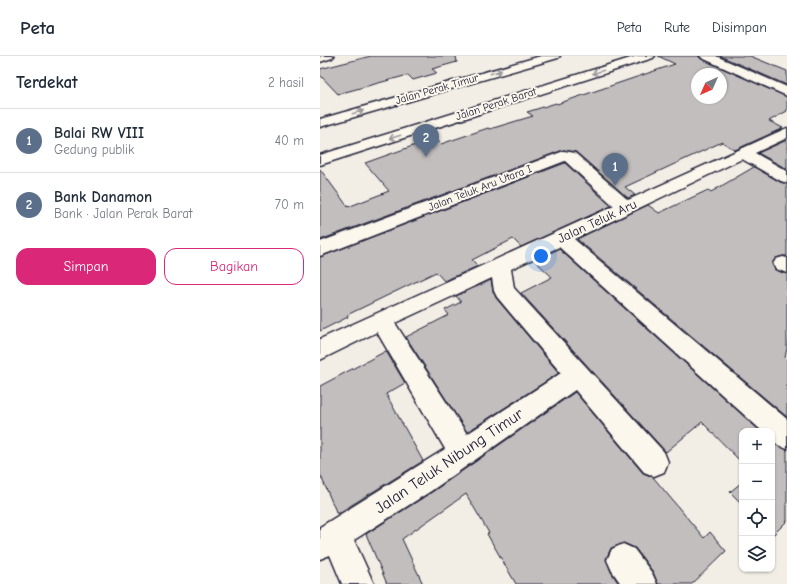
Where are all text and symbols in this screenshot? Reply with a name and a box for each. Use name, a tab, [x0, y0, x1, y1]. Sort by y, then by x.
text: Peta	[20, 17, 55, 39]
text: Peta	[617, 19, 642, 36]
text: Rute	[664, 19, 690, 36]
text: Disimpan	[712, 19, 767, 36]
one-way arrow	[489, 68, 502, 75]
north arrow	[691, 68, 727, 104]
one-way arrow	[592, 69, 605, 76]
street label: Jalan Perak Timur	[394, 71, 481, 107]
text: Terdekat	[16, 73, 78, 92]
text: 2 hasil	[268, 75, 304, 90]
street label: Jalan Perak Barat	[454, 85, 539, 123]
one-way arrow	[351, 108, 364, 115]
text: Balai RW VIII	[54, 124, 144, 142]
pin: 2	[413, 124, 439, 157]
text: 1	[26, 133, 32, 148]
text: 40 m	[275, 133, 304, 148]
one-way arrow	[388, 134, 401, 141]
text: Gedung publik	[54, 142, 134, 157]
pin: 1	[602, 153, 628, 186]
street label: Jalan Teluk Aru Utara I	[426, 162, 534, 214]
text: Bank Danamon	[54, 188, 152, 206]
street label: Jalan Teluk Aru	[555, 196, 639, 246]
text: 2	[26, 197, 32, 212]
text: 70 m	[275, 197, 304, 212]
text: Bank · Jalan Perak Barat	[54, 206, 193, 221]
your location	[531, 246, 551, 266]
button: Simpan	[16, 248, 156, 285]
button: Bagikan	[164, 248, 304, 285]
street label: Jalan Teluk Nibung Timur	[372, 404, 527, 517]
map controls	[739, 428, 775, 572]
button: +	[739, 428, 775, 464]
button: −	[739, 464, 775, 500]
button: locate	[739, 500, 775, 536]
button: layers	[739, 536, 775, 572]

